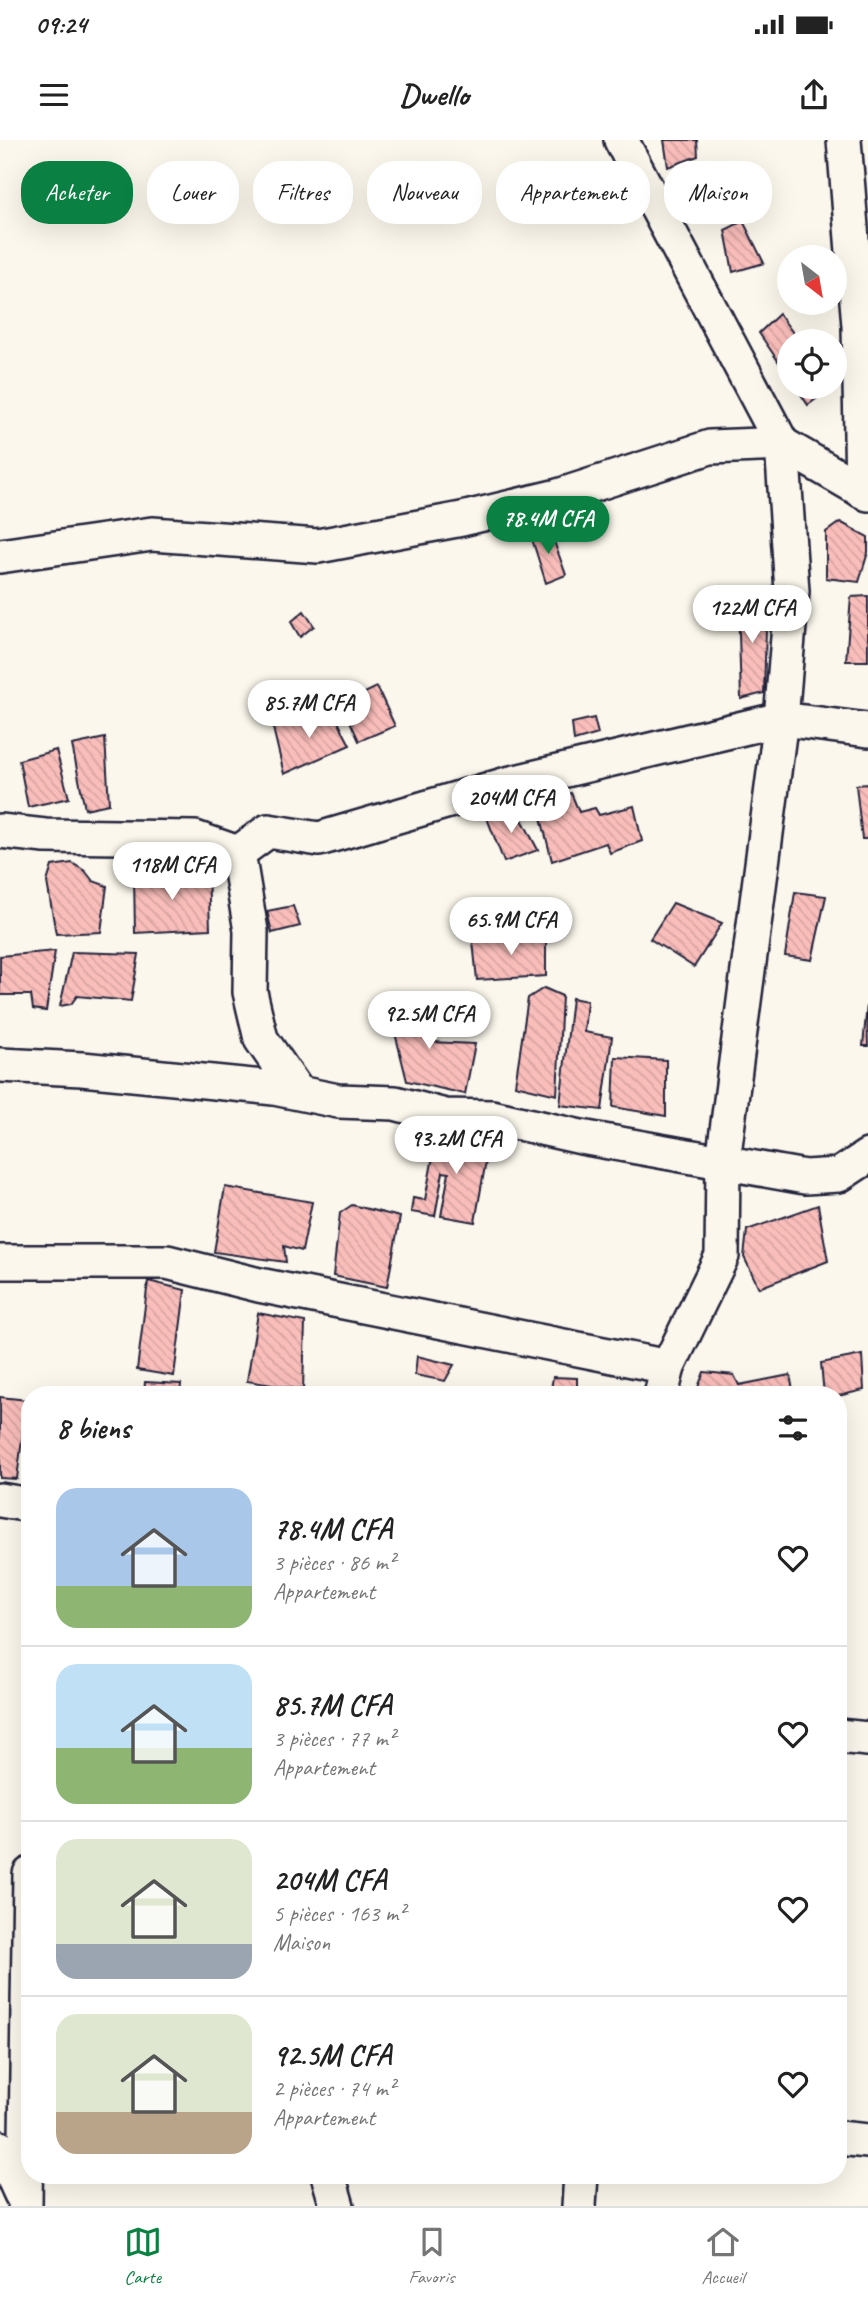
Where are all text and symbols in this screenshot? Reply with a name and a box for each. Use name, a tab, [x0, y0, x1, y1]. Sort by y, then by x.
text: 09:24	[35, 8, 87, 41]
text: Dwello	[399, 74, 469, 115]
icon: menu	[35, 76, 73, 114]
icon: share	[795, 76, 833, 114]
chip: Acheter	[21, 161, 133, 224]
chip: Louer	[147, 161, 239, 224]
chip: Filtres	[253, 161, 353, 224]
chip: Nouveau	[367, 161, 482, 224]
chip: Appartement	[496, 161, 650, 224]
chip: Maison	[664, 161, 772, 224]
north arrow	[777, 245, 847, 315]
map controls	[777, 245, 847, 399]
button: locate	[777, 329, 847, 399]
pin: 78.4M CFA	[468, 496, 628, 556]
text: 78.4M CFA	[502, 504, 594, 533]
pin: 122M CFA	[680, 586, 824, 645]
text: 122M CFA	[709, 593, 795, 622]
pin: 85.7M CFA	[229, 680, 389, 740]
text: 85.7M CFA	[264, 688, 354, 717]
pin: 204M CFA	[439, 776, 583, 835]
text: 204M CFA	[468, 783, 554, 812]
pin: 118M CFA	[100, 842, 244, 902]
text: 118M CFA	[129, 850, 215, 879]
pin: 65.9M CFA	[431, 898, 591, 957]
text: 65.9M CFA	[465, 905, 557, 934]
pin: 92.5M CFA	[349, 992, 509, 1051]
text: 92.5M CFA	[384, 999, 474, 1028]
pin: 93.2M CFA	[376, 1116, 536, 1176]
text: 93.2M CFA	[411, 1124, 501, 1153]
text: 8 biens	[56, 1409, 130, 1447]
icon: filters	[774, 1409, 812, 1447]
text: 78.4M CFA	[273, 1510, 392, 1548]
icon: home	[112, 1516, 196, 1600]
icon: heart	[774, 1539, 812, 1577]
text: 3 pièces · 86 m²	[273, 1548, 395, 1577]
text: Appartement	[273, 1577, 375, 1606]
text: 85.7M CFA	[273, 1686, 391, 1724]
icon: home	[112, 1692, 196, 1776]
icon: heart	[774, 1715, 812, 1753]
text: 3 pièces · 77 m²	[273, 1724, 395, 1753]
text: Appartement	[273, 1753, 375, 1782]
text: 204M CFA	[273, 1861, 386, 1899]
icon: home	[112, 1867, 196, 1951]
icon: heart	[774, 1890, 812, 1928]
text: 5 pièces · 163 m²	[273, 1899, 405, 1928]
text: Maison	[273, 1928, 330, 1957]
text: 92.5M CFA	[273, 2036, 391, 2074]
icon: home	[112, 2042, 196, 2126]
icon: heart	[774, 2065, 812, 2103]
text: 2 pièces · 74 m²	[273, 2074, 395, 2103]
text: Appartement	[273, 2103, 375, 2132]
tab: Carte	[124, 2223, 162, 2289]
tab: Favoris	[409, 2223, 454, 2289]
tab: Accueil	[702, 2223, 744, 2289]

